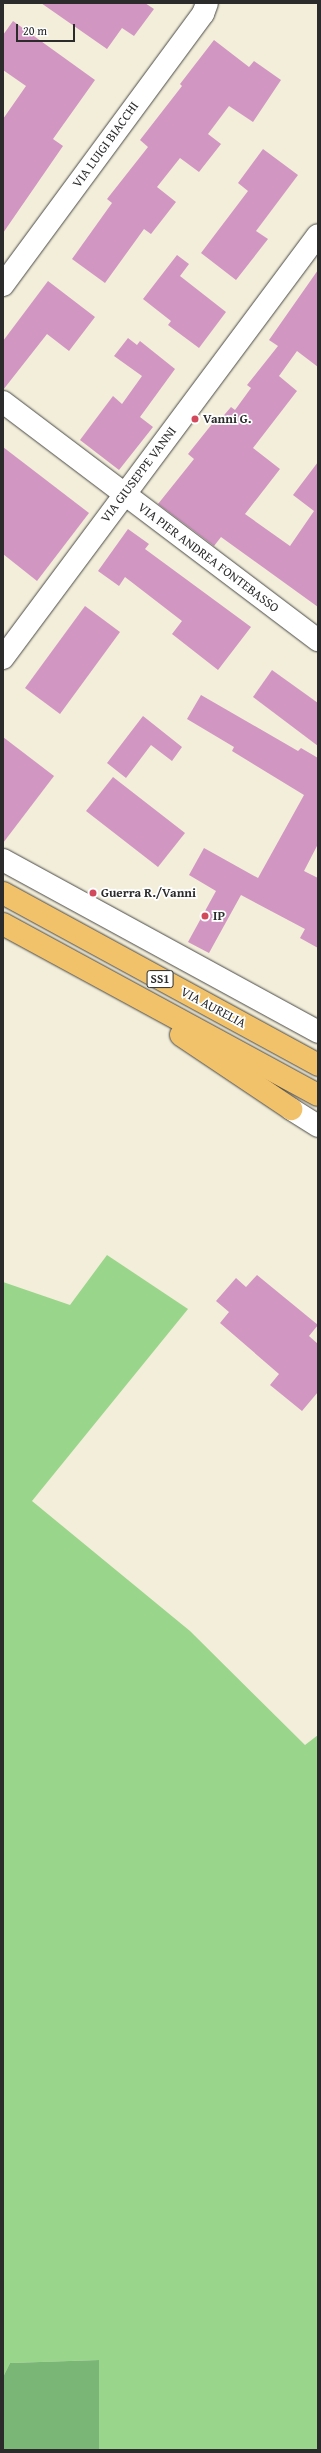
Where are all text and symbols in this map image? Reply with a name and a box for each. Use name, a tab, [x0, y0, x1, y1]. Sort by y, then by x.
scale bar	[18, 16, 77, 42]
text: 20 m	[23, 22, 47, 39]
street label: VIA LUIGI BIACCHI	[70, 99, 142, 191]
place label: Vanni G.	[203, 411, 251, 427]
marker: Vanni G.	[190, 414, 200, 424]
street label: VIA GIUSEPPE VANNI	[98, 424, 180, 526]
street label: VIA PIER ANDREA FONTEBASSO	[134, 500, 282, 616]
place label: Guerra R./Vanni	[101, 885, 196, 901]
marker: Guerra R./Vanni	[88, 888, 98, 898]
place label: IP	[213, 908, 225, 924]
marker: IP	[200, 911, 210, 921]
road number: SS1	[146, 969, 174, 989]
street label: VIA AURELIA	[178, 984, 248, 1032]

